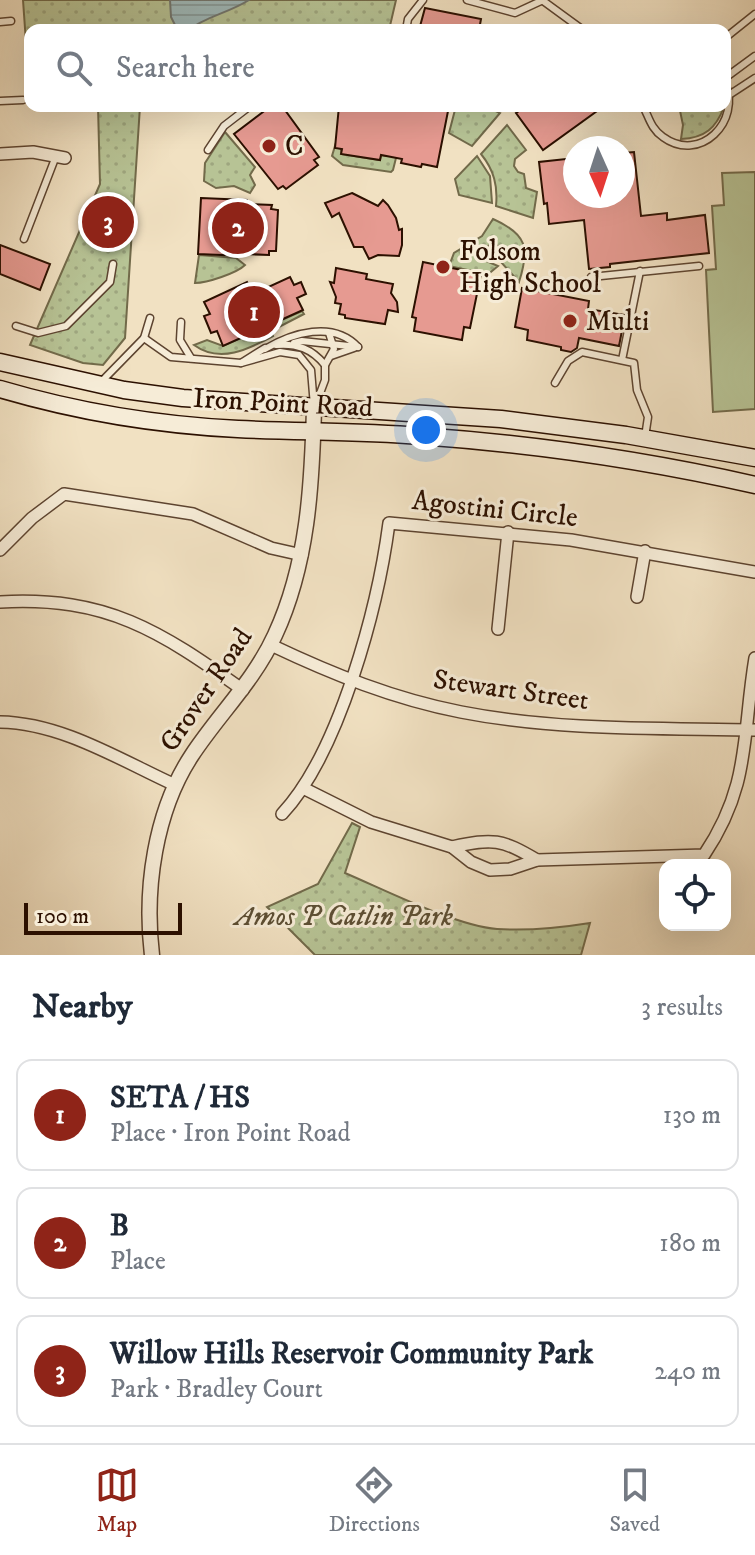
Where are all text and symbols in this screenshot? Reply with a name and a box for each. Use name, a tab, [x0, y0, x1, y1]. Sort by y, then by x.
search box	[24, 24, 731, 112]
icon: search	[52, 46, 96, 90]
text: Search here	[116, 50, 255, 87]
place label: C	[285, 129, 304, 164]
north arrow	[563, 136, 635, 208]
marker: C	[260, 137, 278, 155]
pin: 3	[82, 192, 134, 252]
pin: 2	[212, 198, 264, 258]
place label: Folsom High School	[459, 234, 602, 301]
marker: Folsom High School	[434, 258, 452, 276]
pin: 1	[228, 282, 280, 342]
place label: Multi	[586, 304, 649, 339]
marker: Multi	[561, 312, 579, 330]
street label: Iron Point Road	[192, 381, 374, 425]
your location	[406, 410, 446, 450]
street label: Agostini Circle	[410, 483, 580, 535]
street label: Grover Road	[152, 621, 260, 759]
street label: Stewart Street	[431, 662, 591, 718]
map controls	[659, 859, 731, 931]
button: locate	[659, 859, 731, 931]
scale bar	[24, 899, 182, 935]
park label: Amos P Catlin Park	[232, 899, 453, 934]
text: 100 m	[36, 903, 89, 930]
text: Nearby	[32, 986, 133, 1028]
text: 3 results	[641, 991, 723, 1024]
text: SETA / HS	[110, 1080, 250, 1117]
text: 1	[55, 1099, 65, 1132]
text: 130 m	[663, 1099, 721, 1132]
text: Place · Iron Point Road	[110, 1117, 351, 1150]
text: B	[110, 1208, 129, 1245]
text: 2	[54, 1227, 66, 1260]
text: 180 m	[659, 1227, 721, 1260]
text: Place	[110, 1245, 166, 1278]
text: Willow Hills Reservoir Community Park	[110, 1336, 593, 1373]
text: 3	[55, 1355, 65, 1388]
text: 240 m	[654, 1355, 721, 1388]
text: Park · Bradley Court	[110, 1373, 323, 1406]
tab: Map	[95, 1463, 139, 1538]
tab: Directions	[329, 1463, 420, 1538]
tab: Saved	[610, 1463, 660, 1538]

